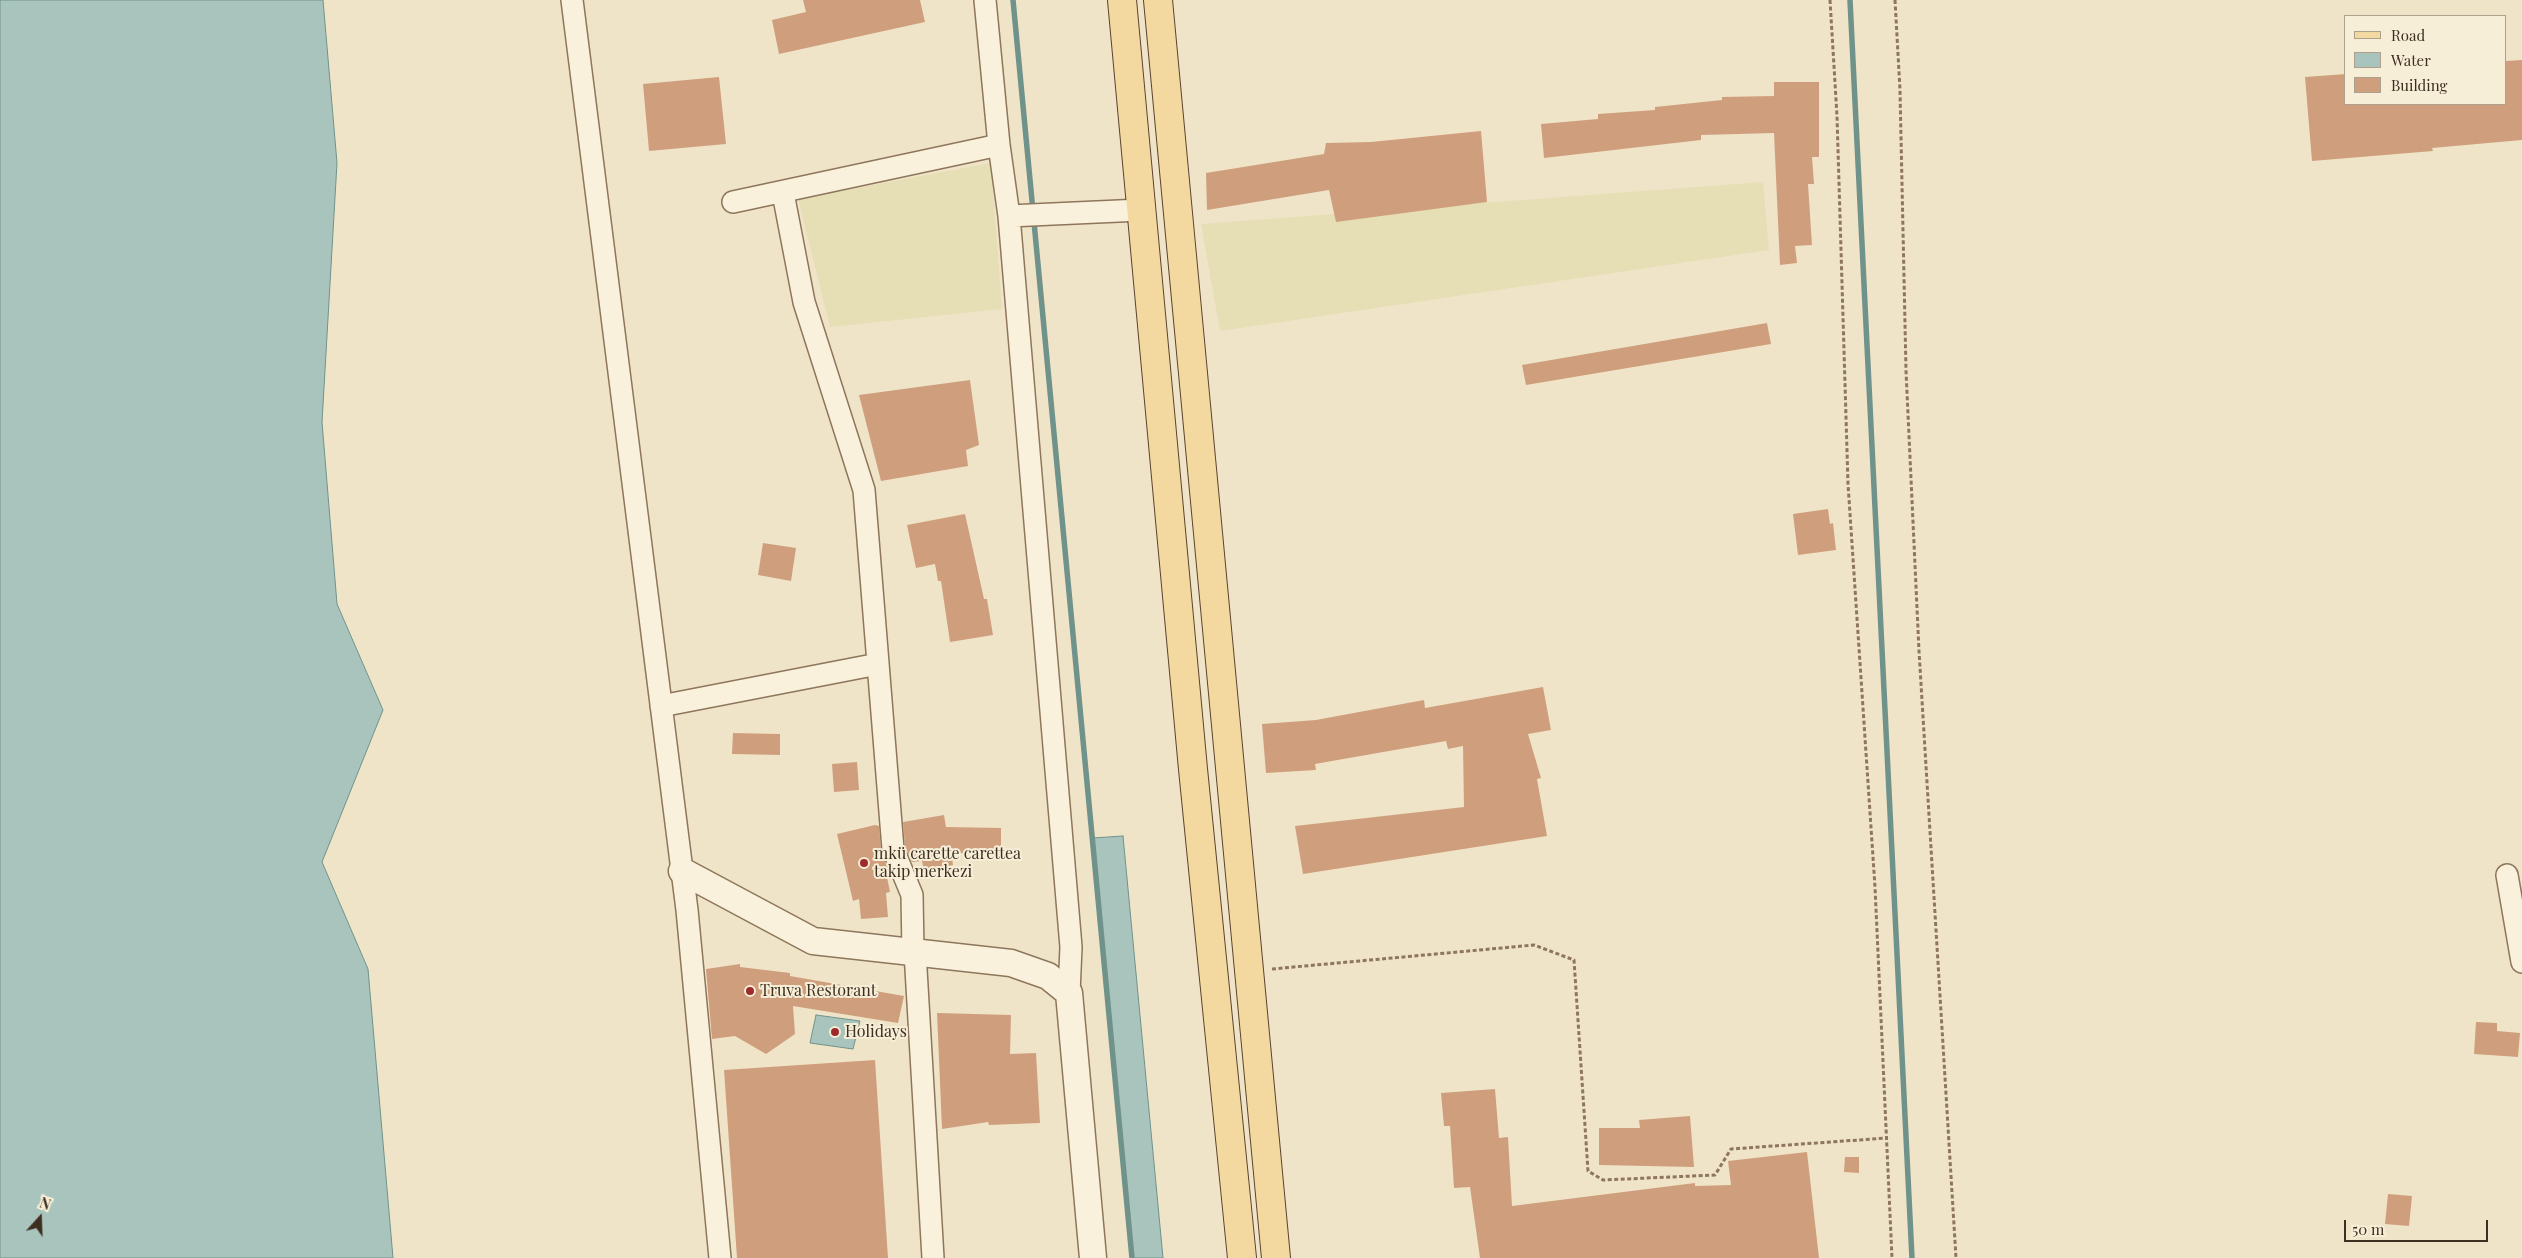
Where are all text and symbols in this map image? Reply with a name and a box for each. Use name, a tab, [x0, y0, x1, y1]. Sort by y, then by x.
legend	[2344, 15, 2507, 105]
text: Road	[2391, 25, 2425, 45]
text: Water	[2391, 50, 2431, 70]
text: Building	[2391, 75, 2447, 95]
place label: mkü carette carettea takip merkezi	[874, 844, 1021, 882]
marker: mkü carette carettea takip merkezi	[858, 857, 870, 869]
place label: Truva Restorant	[760, 981, 876, 1001]
marker: Truva Restorant	[744, 985, 756, 997]
place label: Holidays	[845, 1022, 907, 1042]
marker: Holidays	[829, 1026, 841, 1038]
north arrow	[15, 1193, 65, 1243]
text: N	[37, 1193, 53, 1214]
scale bar	[2347, 1210, 2491, 1242]
text: 50 m	[2352, 1219, 2384, 1239]

